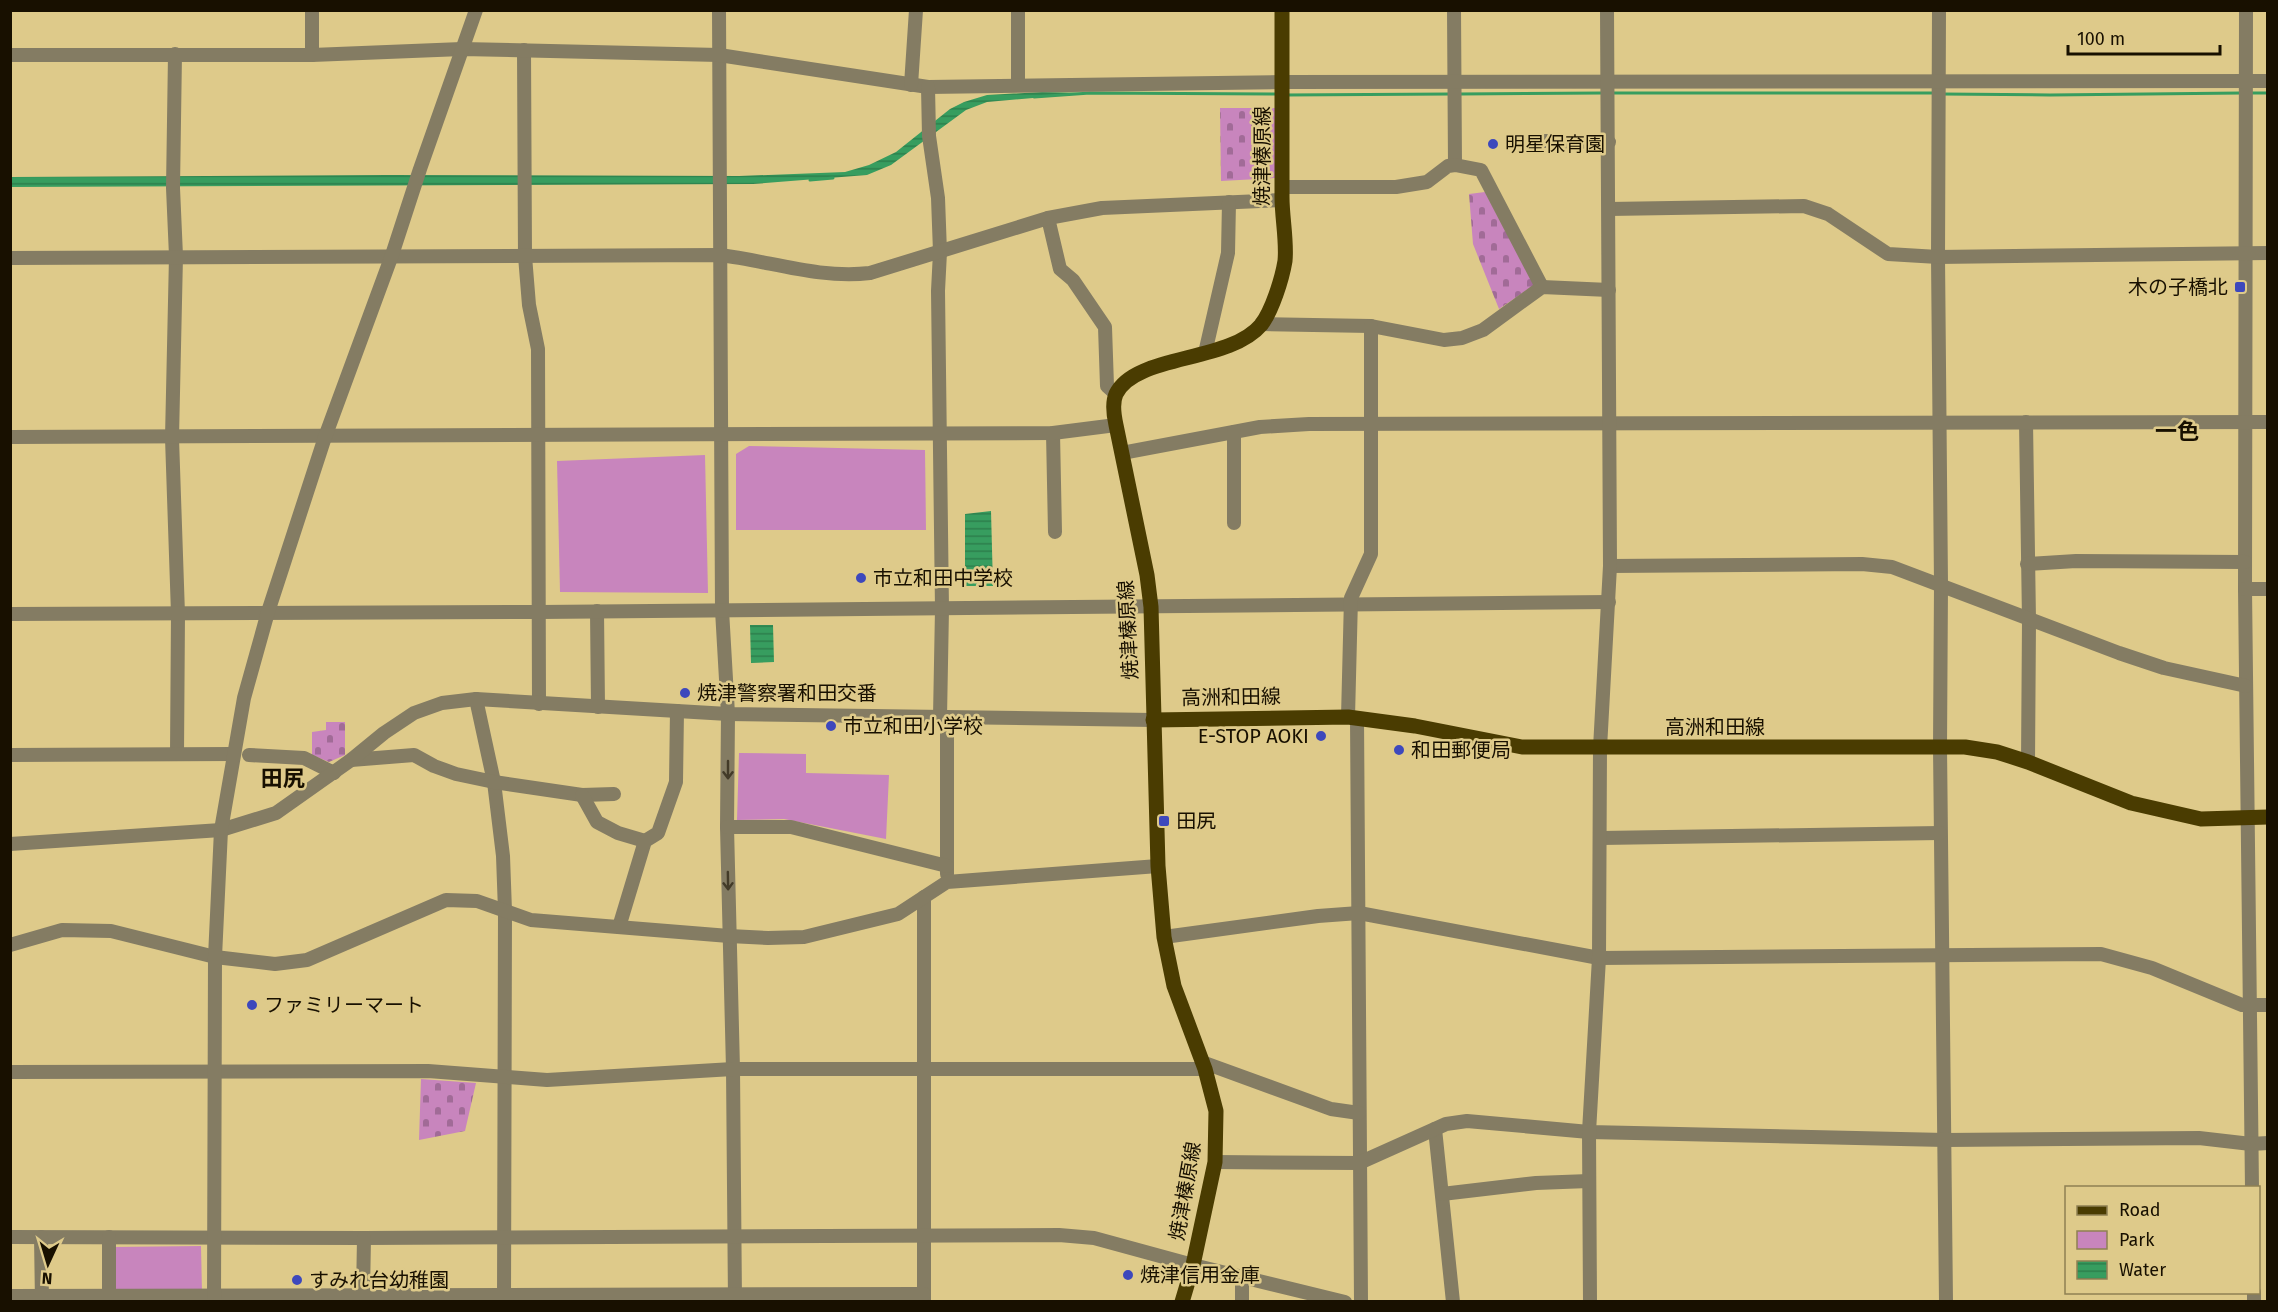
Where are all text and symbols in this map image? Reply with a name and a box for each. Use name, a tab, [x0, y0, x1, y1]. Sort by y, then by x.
scale bar	[2068, 18, 2220, 56]
text: 100 m	[2077, 28, 2125, 50]
street label: 焼津榛原線	[1250, 106, 1274, 206]
place label: 明星保育園	[1505, 132, 1605, 156]
marker: 明星保育園	[1486, 137, 1500, 151]
place label: 木の子橋北	[2128, 275, 2228, 299]
marker: 木の子橋北	[2233, 280, 2247, 294]
district label: 一色	[2155, 418, 2199, 445]
place label: 市立和田中学校	[873, 566, 1013, 590]
marker: 市立和田中学校	[854, 571, 868, 585]
street label: 焼津榛原線	[1113, 579, 1143, 681]
place label: 焼津警察署和田交番	[697, 681, 877, 705]
street label: 高洲和田線	[1181, 684, 1281, 710]
marker: 焼津警察署和田交番	[678, 686, 692, 700]
place label: 市立和田小学校	[843, 714, 983, 738]
street label: 高洲和田線	[1665, 715, 1765, 739]
marker: 市立和田小学校	[824, 719, 838, 733]
place label: E-STOP AOKI	[1198, 724, 1309, 748]
marker: E-STOP AOKI	[1314, 729, 1328, 743]
place label: 和田郵便局	[1411, 738, 1511, 762]
marker: 和田郵便局	[1392, 743, 1406, 757]
one-way arrow	[722, 760, 733, 780]
district label: 田尻	[261, 765, 305, 792]
place label: 田尻	[1176, 809, 1216, 833]
marker: 田尻	[1157, 814, 1171, 828]
one-way arrow	[722, 871, 734, 891]
place label: ファミリーマート	[264, 993, 424, 1017]
marker: ファミリーマート	[245, 998, 259, 1012]
street label: 焼津榛原線	[1164, 1140, 1206, 1242]
legend	[2065, 1186, 2260, 1294]
text: Road	[2119, 1199, 2161, 1221]
text: Park	[2119, 1229, 2155, 1251]
north arrow	[18, 1234, 78, 1294]
text: Water	[2119, 1259, 2166, 1281]
place label: 焼津信用金庫	[1140, 1263, 1260, 1287]
place label: すみれ台幼稚園	[309, 1268, 449, 1292]
marker: 焼津信用金庫	[1121, 1268, 1135, 1282]
text: N	[41, 1269, 53, 1288]
marker: すみれ台幼稚園	[290, 1273, 304, 1287]

